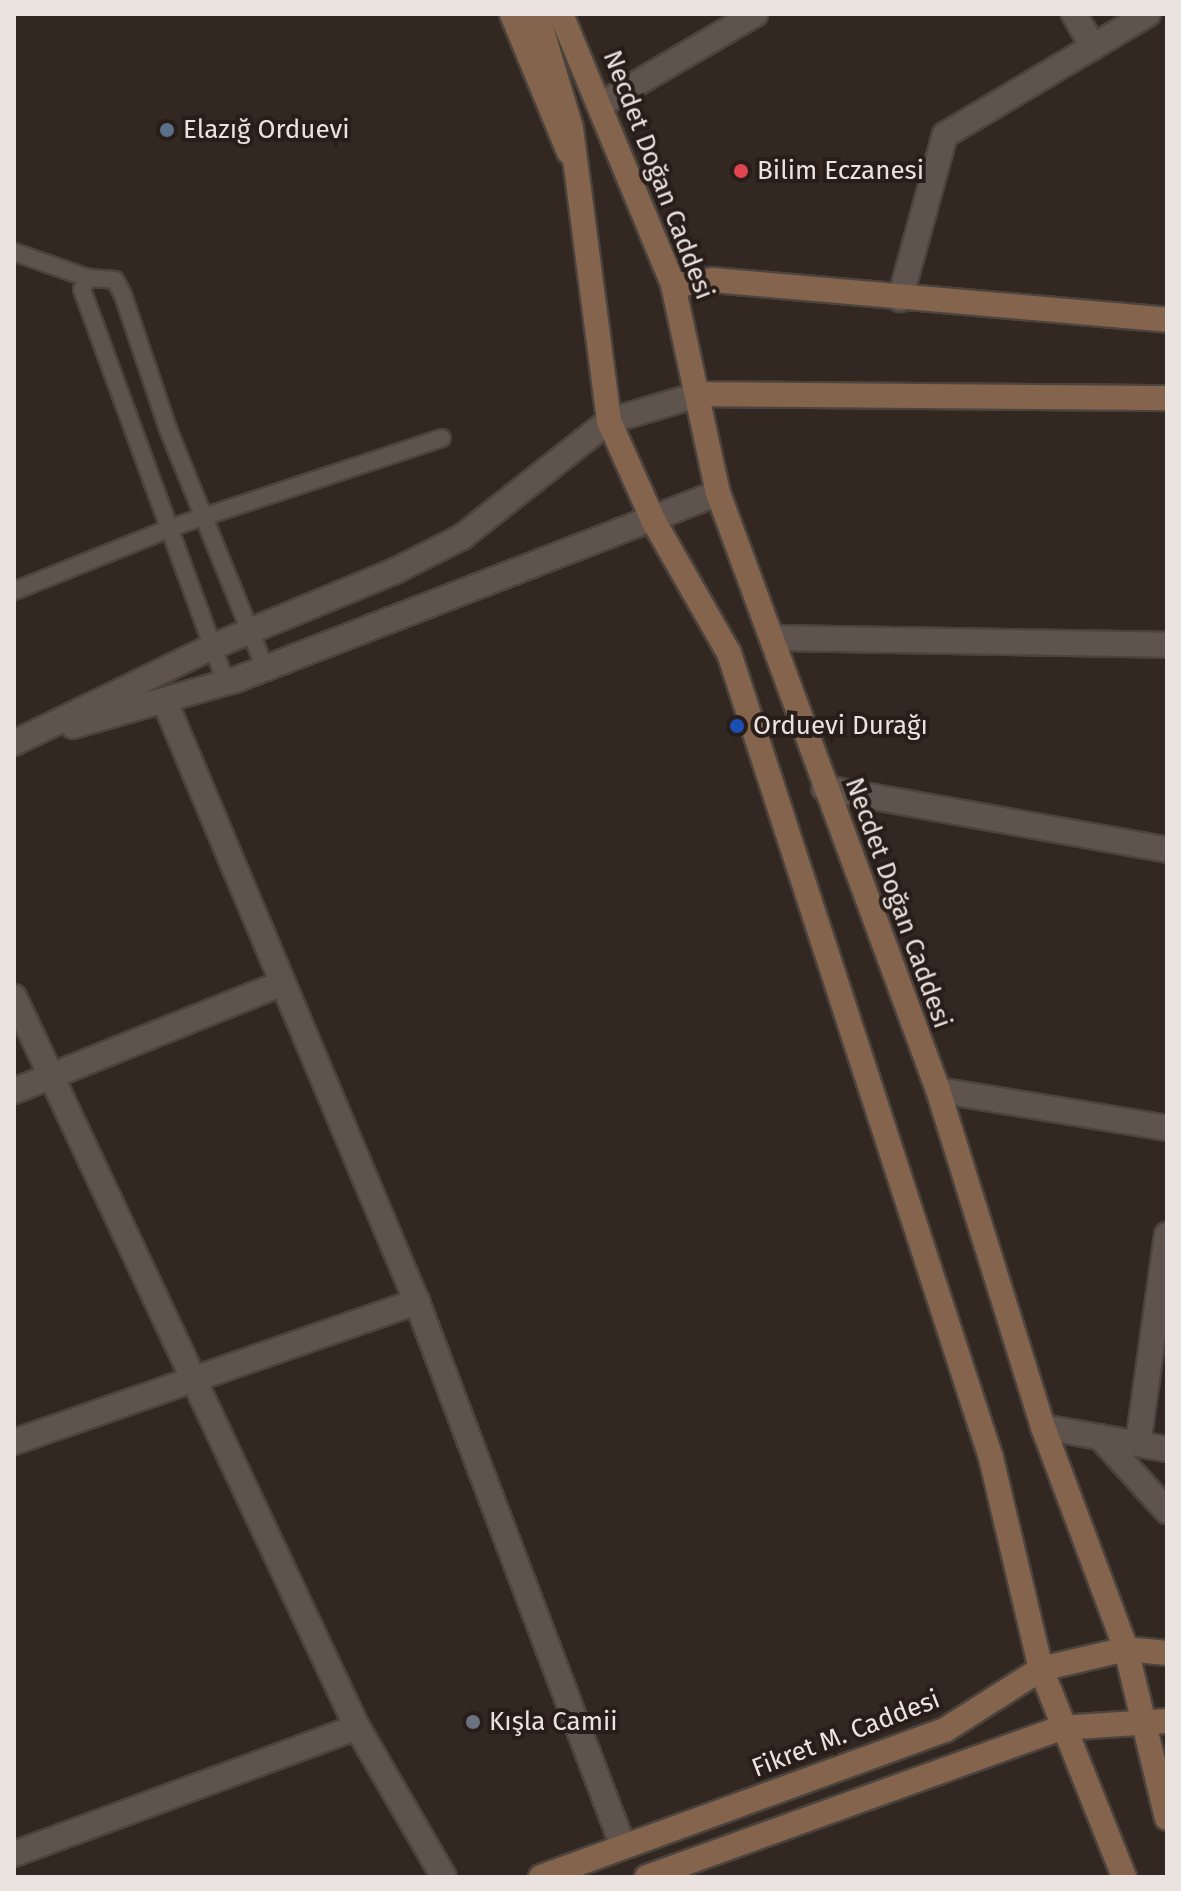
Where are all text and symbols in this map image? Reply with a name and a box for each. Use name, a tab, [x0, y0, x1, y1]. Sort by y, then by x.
street label: Necdet Doğan Caddesi	[596, 46, 720, 304]
place label: Elazığ Orduevi	[183, 114, 350, 146]
marker: Elazığ Orduevi	[158, 121, 176, 139]
place label: Bilim Eczanesi	[757, 155, 924, 187]
marker: Bilim Eczanesi	[732, 162, 750, 180]
place label: Orduevi Durağı	[753, 710, 928, 742]
marker: Orduevi Durağı	[728, 717, 746, 735]
street label: Necdet Doğan Caddesi	[838, 774, 958, 1032]
street label: Fikret M. Caddesi	[748, 1684, 944, 1784]
place label: Kışla Camii	[489, 1706, 618, 1738]
marker: Kışla Camii	[464, 1713, 482, 1731]

